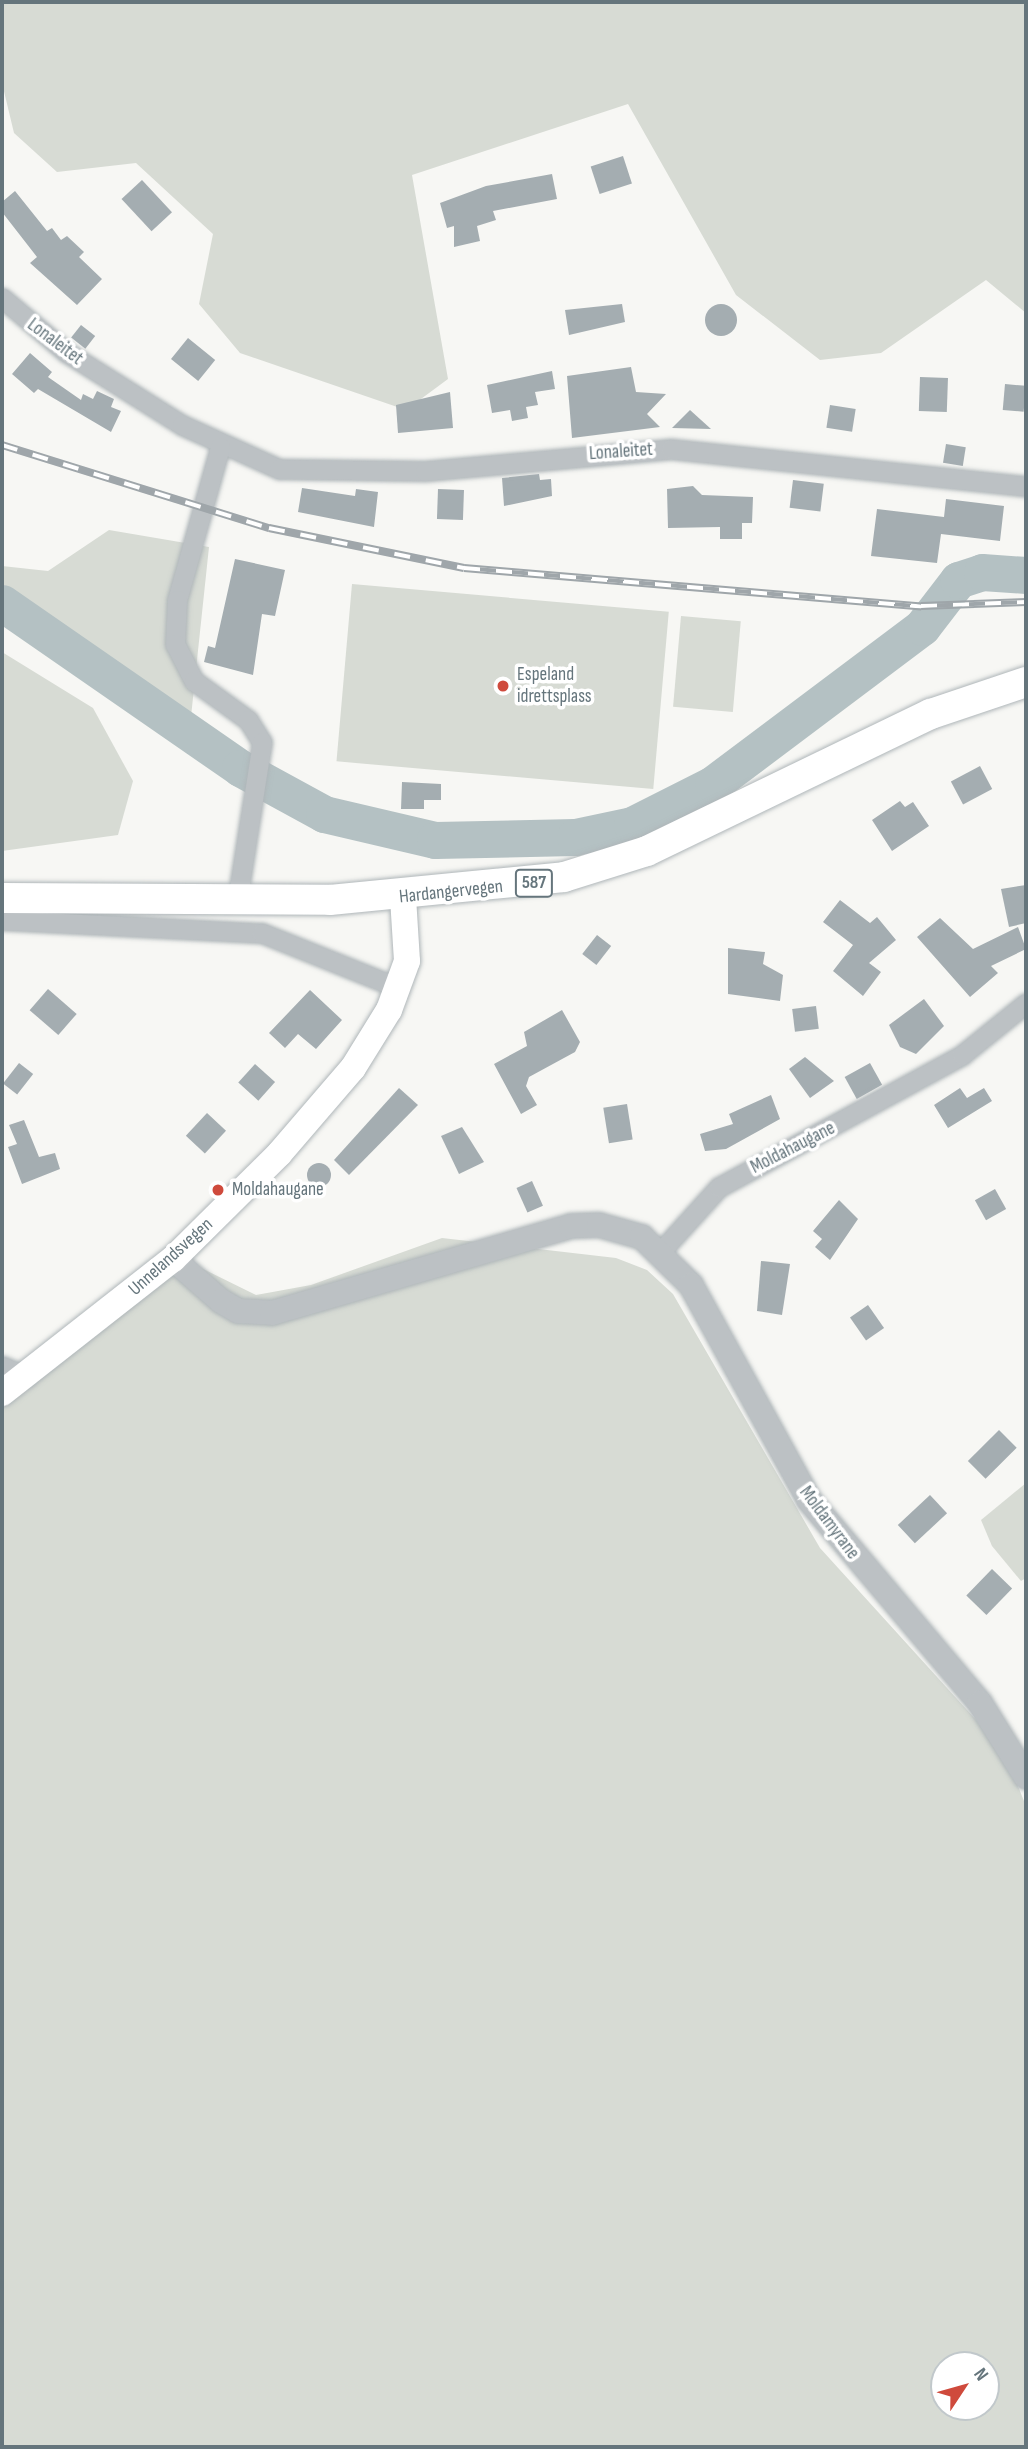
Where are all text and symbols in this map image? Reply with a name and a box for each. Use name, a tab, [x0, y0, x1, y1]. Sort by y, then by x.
street label: Lonaleitet	[23, 314, 87, 370]
street label: Lonaleitet	[588, 438, 654, 466]
place label: Espeland idrettsplass	[517, 664, 592, 708]
marker: Espeland idrettsplass	[495, 678, 511, 694]
road number: 587	[515, 868, 553, 898]
street label: Hardangervegen	[398, 875, 504, 909]
street label: Moldahaugane	[747, 1117, 839, 1179]
place label: Moldahaugane	[232, 1179, 324, 1201]
marker: Moldahaugane	[210, 1182, 226, 1198]
street label: Unnelandsvegen	[124, 1213, 218, 1301]
street label: Moldamyrane	[794, 1482, 864, 1564]
north arrow	[930, 2351, 1000, 2421]
text: N	[968, 2364, 993, 2385]

